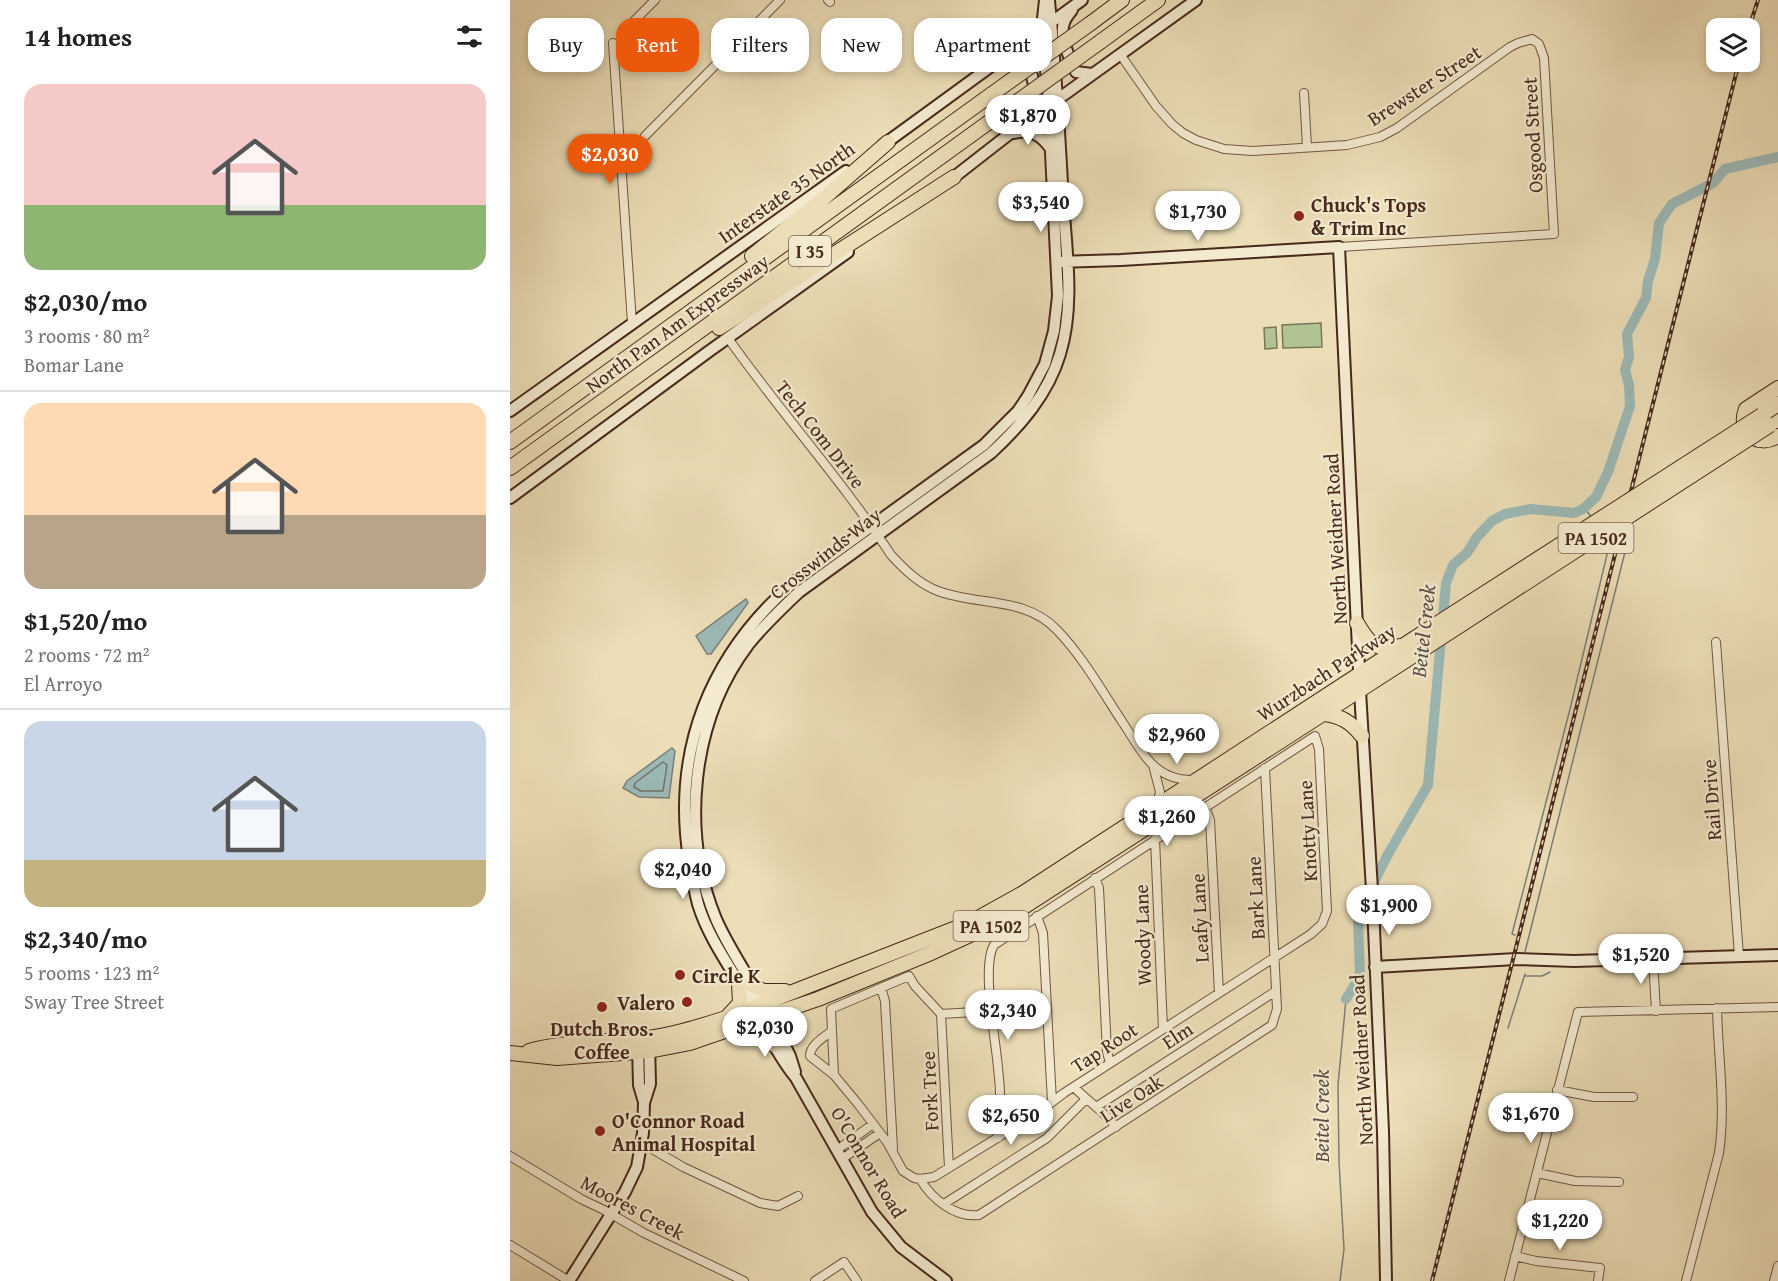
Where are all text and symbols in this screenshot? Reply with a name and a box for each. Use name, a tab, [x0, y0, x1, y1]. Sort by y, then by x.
text: 14 homes	[24, 17, 132, 56]
chip: Buy	[528, 18, 604, 72]
chip: Rent	[616, 18, 699, 72]
chip: Filters	[711, 18, 809, 72]
chip: New	[821, 18, 902, 72]
chip: Apartment	[914, 18, 1052, 72]
map controls	[1706, 18, 1760, 72]
button: layers	[1706, 18, 1760, 72]
icon: filters	[453, 20, 486, 53]
street label: Brewster Street	[1361, 37, 1487, 133]
street label: Osgood Street	[1514, 76, 1550, 194]
pin: $1,870	[979, 95, 1077, 146]
text: $1,870	[999, 100, 1057, 129]
icon: home	[201, 123, 309, 231]
pin: $2,030	[561, 134, 659, 185]
street label: Interstate 35 North	[712, 134, 860, 250]
text: $2,030	[581, 139, 639, 168]
pin: $3,540	[992, 182, 1090, 233]
text: $3,540	[1012, 187, 1070, 216]
place label: Chuck's Tops & Trim Inc	[1311, 190, 1426, 242]
pin: $1,730	[1149, 191, 1247, 242]
text: $1,730	[1169, 196, 1227, 225]
marker: Chuck's Tops & Trim Inc	[1292, 209, 1306, 223]
road number: I 35	[789, 236, 831, 266]
street label: North Pan Am Expressway	[579, 246, 775, 400]
text: $2,030/mo	[24, 282, 147, 321]
text: 3 rooms · 80 m²	[24, 321, 150, 350]
text: Bomar Lane	[24, 350, 124, 379]
street label: Tech Com Drive	[769, 374, 873, 494]
icon: home	[201, 442, 309, 550]
street label: North Weidner Road	[1316, 452, 1354, 625]
street label: Crosswinds Way	[763, 500, 887, 606]
road number: PA 1502	[1558, 523, 1634, 553]
water label: Beitel Creek	[1403, 583, 1443, 680]
text: $1,520/mo	[24, 601, 147, 640]
street label: Wurzbach Parkway	[1251, 616, 1401, 728]
text: 2 rooms · 72 m²	[24, 640, 150, 669]
text: El Arroyo	[24, 669, 102, 698]
pin: $2,960	[1128, 714, 1226, 765]
text: $2,960	[1148, 719, 1206, 748]
street label: Rail Drive	[1694, 758, 1728, 842]
icon: home	[201, 760, 309, 868]
street label: Knotty Lane	[1290, 780, 1324, 882]
pin: $1,260	[1118, 796, 1216, 847]
text: $1,260	[1138, 801, 1196, 830]
pin: $2,040	[634, 849, 732, 900]
text: $2,040	[654, 854, 712, 883]
street label: Bark Lane	[1238, 856, 1272, 940]
street label: Leafy Lane	[1182, 873, 1216, 963]
street label: Woody Lane	[1126, 884, 1158, 986]
pin: $1,900	[1340, 885, 1438, 936]
text: $1,900	[1360, 890, 1418, 919]
road number: PA 1502	[954, 911, 1028, 941]
text: $2,340/mo	[24, 919, 147, 958]
pin: $1,520	[1592, 934, 1690, 985]
text: $1,520	[1612, 939, 1670, 968]
text: 5 rooms · 123 m²	[24, 958, 159, 987]
place label: Circle K	[692, 961, 761, 990]
marker: Circle K	[673, 968, 687, 982]
street label: North Weidner Road	[1342, 973, 1380, 1146]
text: Sway Tree Street	[24, 987, 164, 1016]
place label: Valero	[617, 988, 675, 1017]
pin: $2,340	[959, 990, 1057, 1041]
marker: Valero	[680, 995, 694, 1009]
text: $2,340	[979, 995, 1037, 1024]
marker: Dutch Bros. Coffee	[595, 1000, 609, 1014]
pin: $2,030	[716, 1007, 814, 1058]
text: $2,030	[736, 1012, 794, 1041]
place label: Dutch Bros. Coffee	[550, 1014, 654, 1066]
street label: Elm	[1156, 1014, 1199, 1056]
street label: Tap Root	[1065, 1015, 1143, 1079]
street label: Fork Tree	[912, 1050, 946, 1132]
street label: Live Oak	[1094, 1066, 1169, 1129]
water label: Beitel Creek	[1306, 1069, 1337, 1164]
pin: $1,670	[1482, 1093, 1580, 1144]
pin: $2,650	[962, 1095, 1060, 1146]
text: $1,670	[1502, 1098, 1560, 1127]
text: $2,650	[982, 1100, 1040, 1129]
street label: O'Connor Road	[824, 1101, 914, 1224]
place label: O'Connor Road Animal Hospital	[612, 1106, 756, 1158]
marker: O'Connor Road Animal Hospital	[593, 1124, 607, 1138]
street label: Moores Creek	[576, 1167, 691, 1247]
pin: $1,220	[1511, 1200, 1609, 1251]
text: $1,220	[1531, 1205, 1589, 1234]

